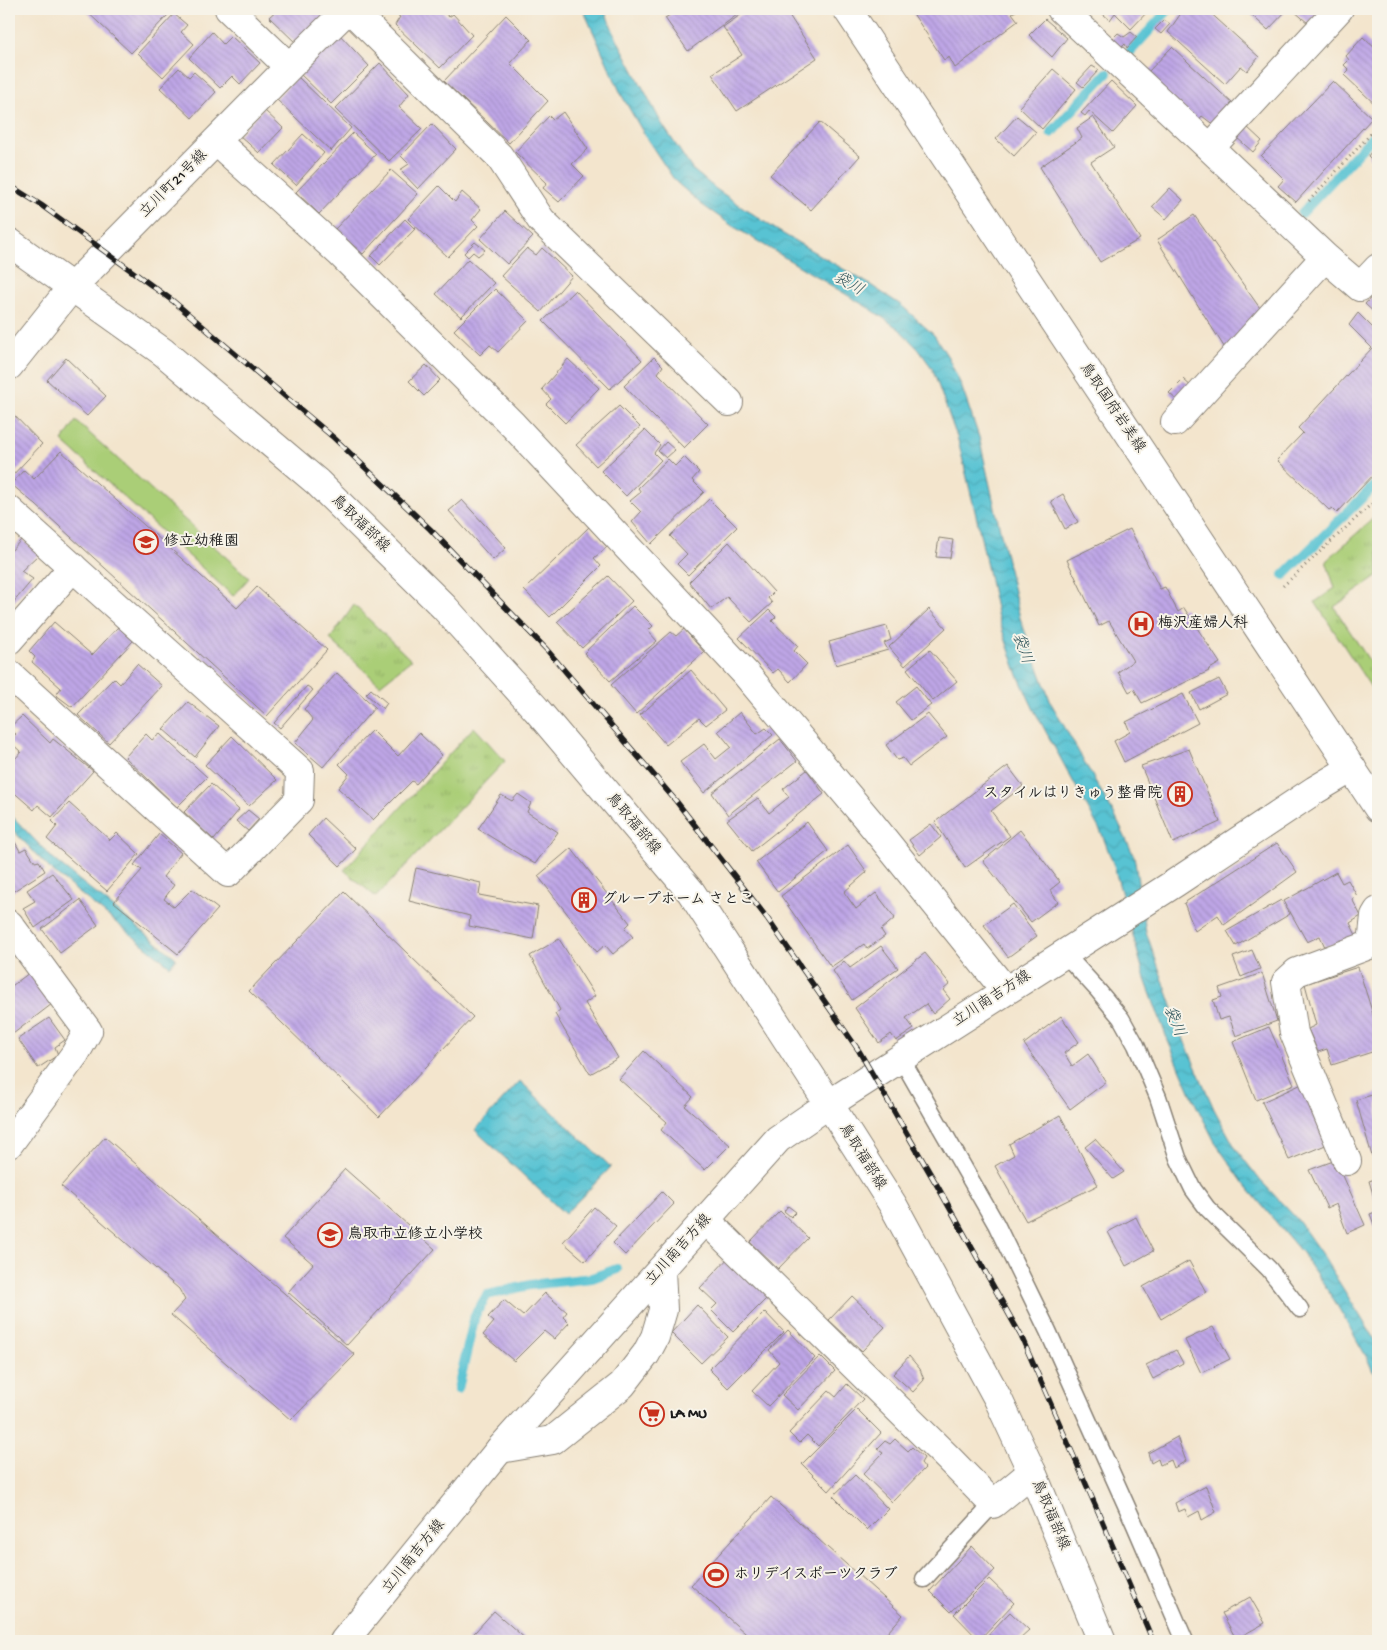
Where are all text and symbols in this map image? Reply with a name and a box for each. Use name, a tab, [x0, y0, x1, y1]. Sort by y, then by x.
street label: 立川町21号線	[136, 146, 212, 222]
water label: 袋川	[829, 268, 867, 301]
street label: 鳥取国府岩美線	[1075, 359, 1150, 457]
street label: 鳥取福部線	[327, 491, 394, 557]
school or university icon: 修立幼稚園	[133, 529, 159, 555]
place label: 修立幼稚園	[164, 532, 239, 551]
hospital icon: 梅沢産婦人科	[1128, 611, 1154, 637]
place label: 梅沢産婦人科	[1158, 614, 1248, 633]
water label: 袋川	[1007, 630, 1036, 667]
building icon: スタイルはりきゅう整骨院	[1167, 781, 1193, 807]
place label: スタイルはりきゅう整骨院	[983, 784, 1162, 803]
street label: 鳥取福部線	[602, 789, 665, 859]
building icon: グループホーム さとこ	[571, 887, 597, 913]
place label: グループホーム さとこ	[602, 890, 754, 909]
street label: 立川南吉方線	[949, 966, 1035, 1031]
water label: 袋川	[1158, 1003, 1189, 1040]
street label: 鳥取福部線	[834, 1120, 890, 1194]
street label: 立川南吉方線	[641, 1210, 716, 1289]
school or university icon: 鳥取市立修立小学校	[317, 1222, 343, 1248]
place label: 鳥取市立修立小学校	[348, 1225, 483, 1244]
supermarket icon: LA MU	[639, 1401, 665, 1427]
place label: LA MU	[670, 1405, 707, 1423]
street label: 鳥取福部線	[1027, 1477, 1074, 1553]
street label: 立川南吉方線	[378, 1516, 449, 1598]
sports icon: ホリデイスポーツクラブ	[703, 1562, 729, 1588]
place label: ホリデイスポーツクラブ	[734, 1566, 898, 1584]

